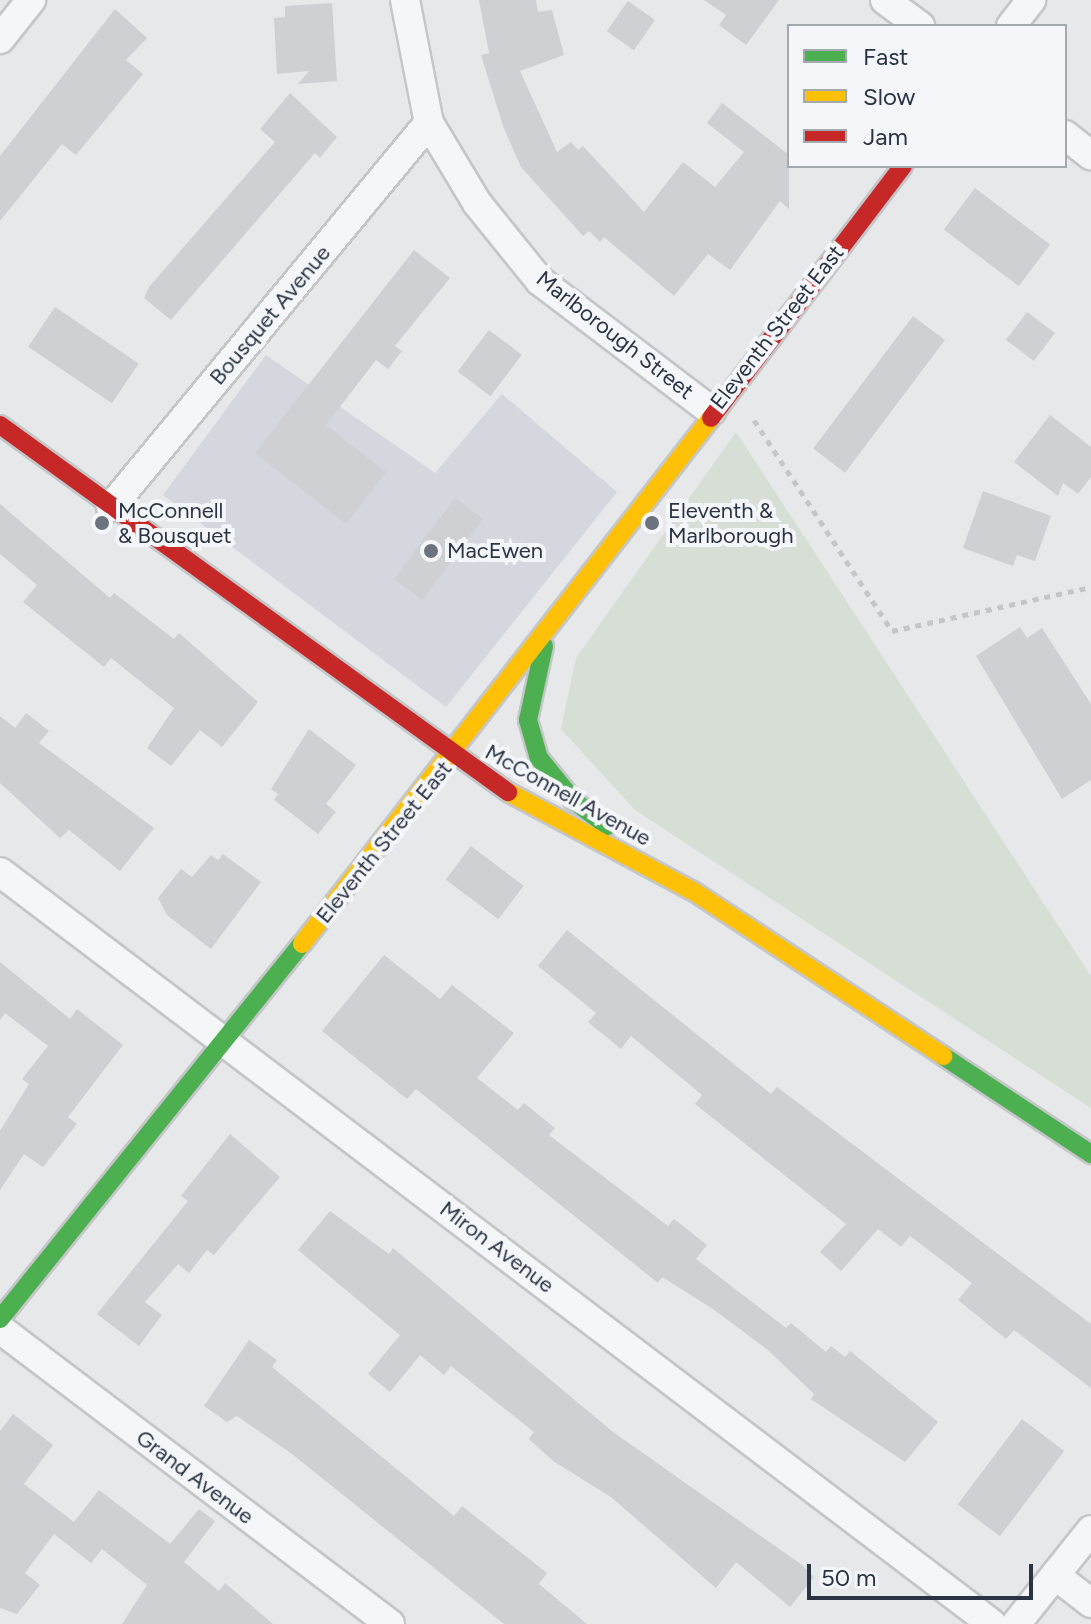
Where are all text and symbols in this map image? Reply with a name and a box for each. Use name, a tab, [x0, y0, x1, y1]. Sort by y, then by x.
legend	[787, 24, 1067, 168]
text: Fast	[863, 42, 908, 71]
text: Slow	[863, 82, 915, 111]
text: Jam	[863, 122, 908, 151]
street label: Bousquet Avenue	[204, 240, 336, 390]
street label: Eleventh Street East	[705, 240, 849, 414]
street label: Marlborough Street	[531, 265, 699, 405]
place label: McConnell & Bousquet	[118, 497, 232, 548]
place label: Eleventh & Marlborough	[668, 497, 793, 548]
marker: McConnell & Bousquet	[93, 514, 111, 532]
marker: Eleventh & Marlborough	[643, 514, 661, 532]
place label: MacEwen	[447, 538, 543, 564]
marker: MacEwen	[422, 542, 440, 560]
street label: McConnell Avenue	[481, 739, 655, 851]
street label: Eleventh Street East	[311, 756, 457, 928]
street label: Miron Avenue	[435, 1196, 559, 1298]
street label: Grand Avenue	[131, 1424, 259, 1530]
scale bar	[811, 1548, 1037, 1598]
text: 50 m	[821, 1563, 877, 1592]

